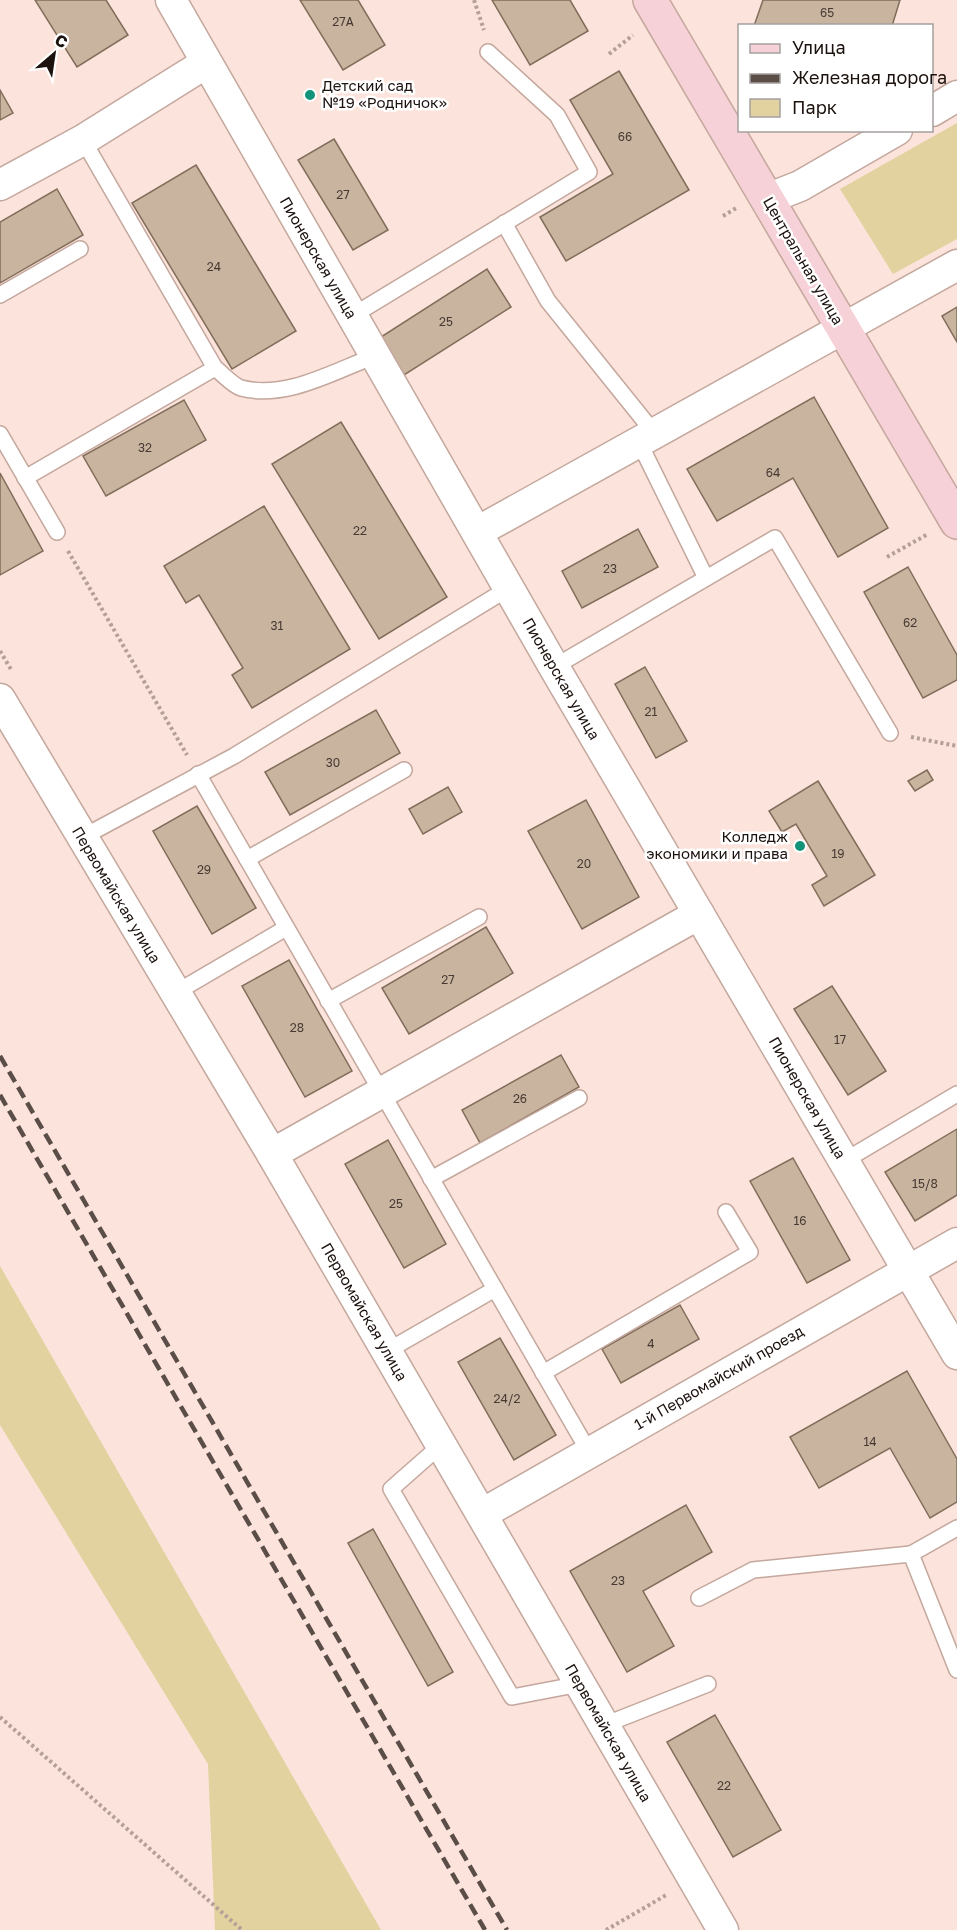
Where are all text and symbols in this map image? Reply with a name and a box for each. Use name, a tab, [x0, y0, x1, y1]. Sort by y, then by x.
house number: 65	[820, 5, 834, 20]
house number: 27А	[332, 14, 354, 29]
north arrow	[24, 24, 84, 84]
legend	[738, 24, 933, 132]
text: С	[51, 29, 71, 52]
text: Улица	[792, 36, 846, 58]
text: Железная дорога	[792, 66, 947, 88]
place label: Детский сад №19 «Родничок»	[322, 76, 447, 111]
marker: Детский сад №19 «Родничок»	[303, 88, 317, 102]
text: Парк	[792, 96, 837, 118]
house number: 66	[618, 129, 632, 144]
house number: 27	[336, 187, 350, 202]
street label: Пионерская улица	[277, 193, 361, 322]
street label: Центральная улица	[760, 193, 848, 328]
house number: 24	[207, 259, 221, 274]
house number: 25	[439, 314, 453, 329]
house number: 32	[138, 440, 152, 455]
house number: 64	[766, 465, 780, 480]
house number: 22	[353, 523, 367, 538]
house number: 23	[603, 561, 617, 576]
street label: Пионерская улица	[520, 614, 604, 743]
house number: 62	[903, 615, 917, 630]
house number: 31	[271, 618, 284, 633]
house number: 21	[645, 704, 658, 719]
house number: 30	[326, 755, 340, 770]
street label: Первомайская улица	[69, 823, 165, 966]
place label: Колледж экономики и права	[646, 827, 788, 862]
marker: Колледж экономики и права	[793, 839, 807, 853]
house number: 19	[831, 846, 845, 861]
house number: 20	[577, 856, 591, 871]
house number: 29	[197, 862, 211, 877]
house number: 27	[441, 972, 455, 987]
house number: 28	[290, 1020, 304, 1035]
house number: 17	[834, 1032, 846, 1047]
street label: Пионерская улица	[766, 1033, 850, 1162]
house number: 26	[513, 1091, 527, 1106]
house number: 15/8	[912, 1176, 938, 1191]
house number: 25	[389, 1196, 403, 1211]
house number: 16	[793, 1213, 807, 1228]
street label: Первомайская улица	[318, 1239, 412, 1384]
street label: 1-й Первомайский проезд	[631, 1321, 806, 1433]
house number: 4	[647, 1336, 655, 1351]
house number: 24/2	[493, 1391, 521, 1406]
house number: 14	[863, 1434, 877, 1449]
house number: 23	[611, 1573, 625, 1588]
street label: Первомайская улица	[562, 1660, 656, 1805]
house number: 22	[717, 1778, 731, 1793]

